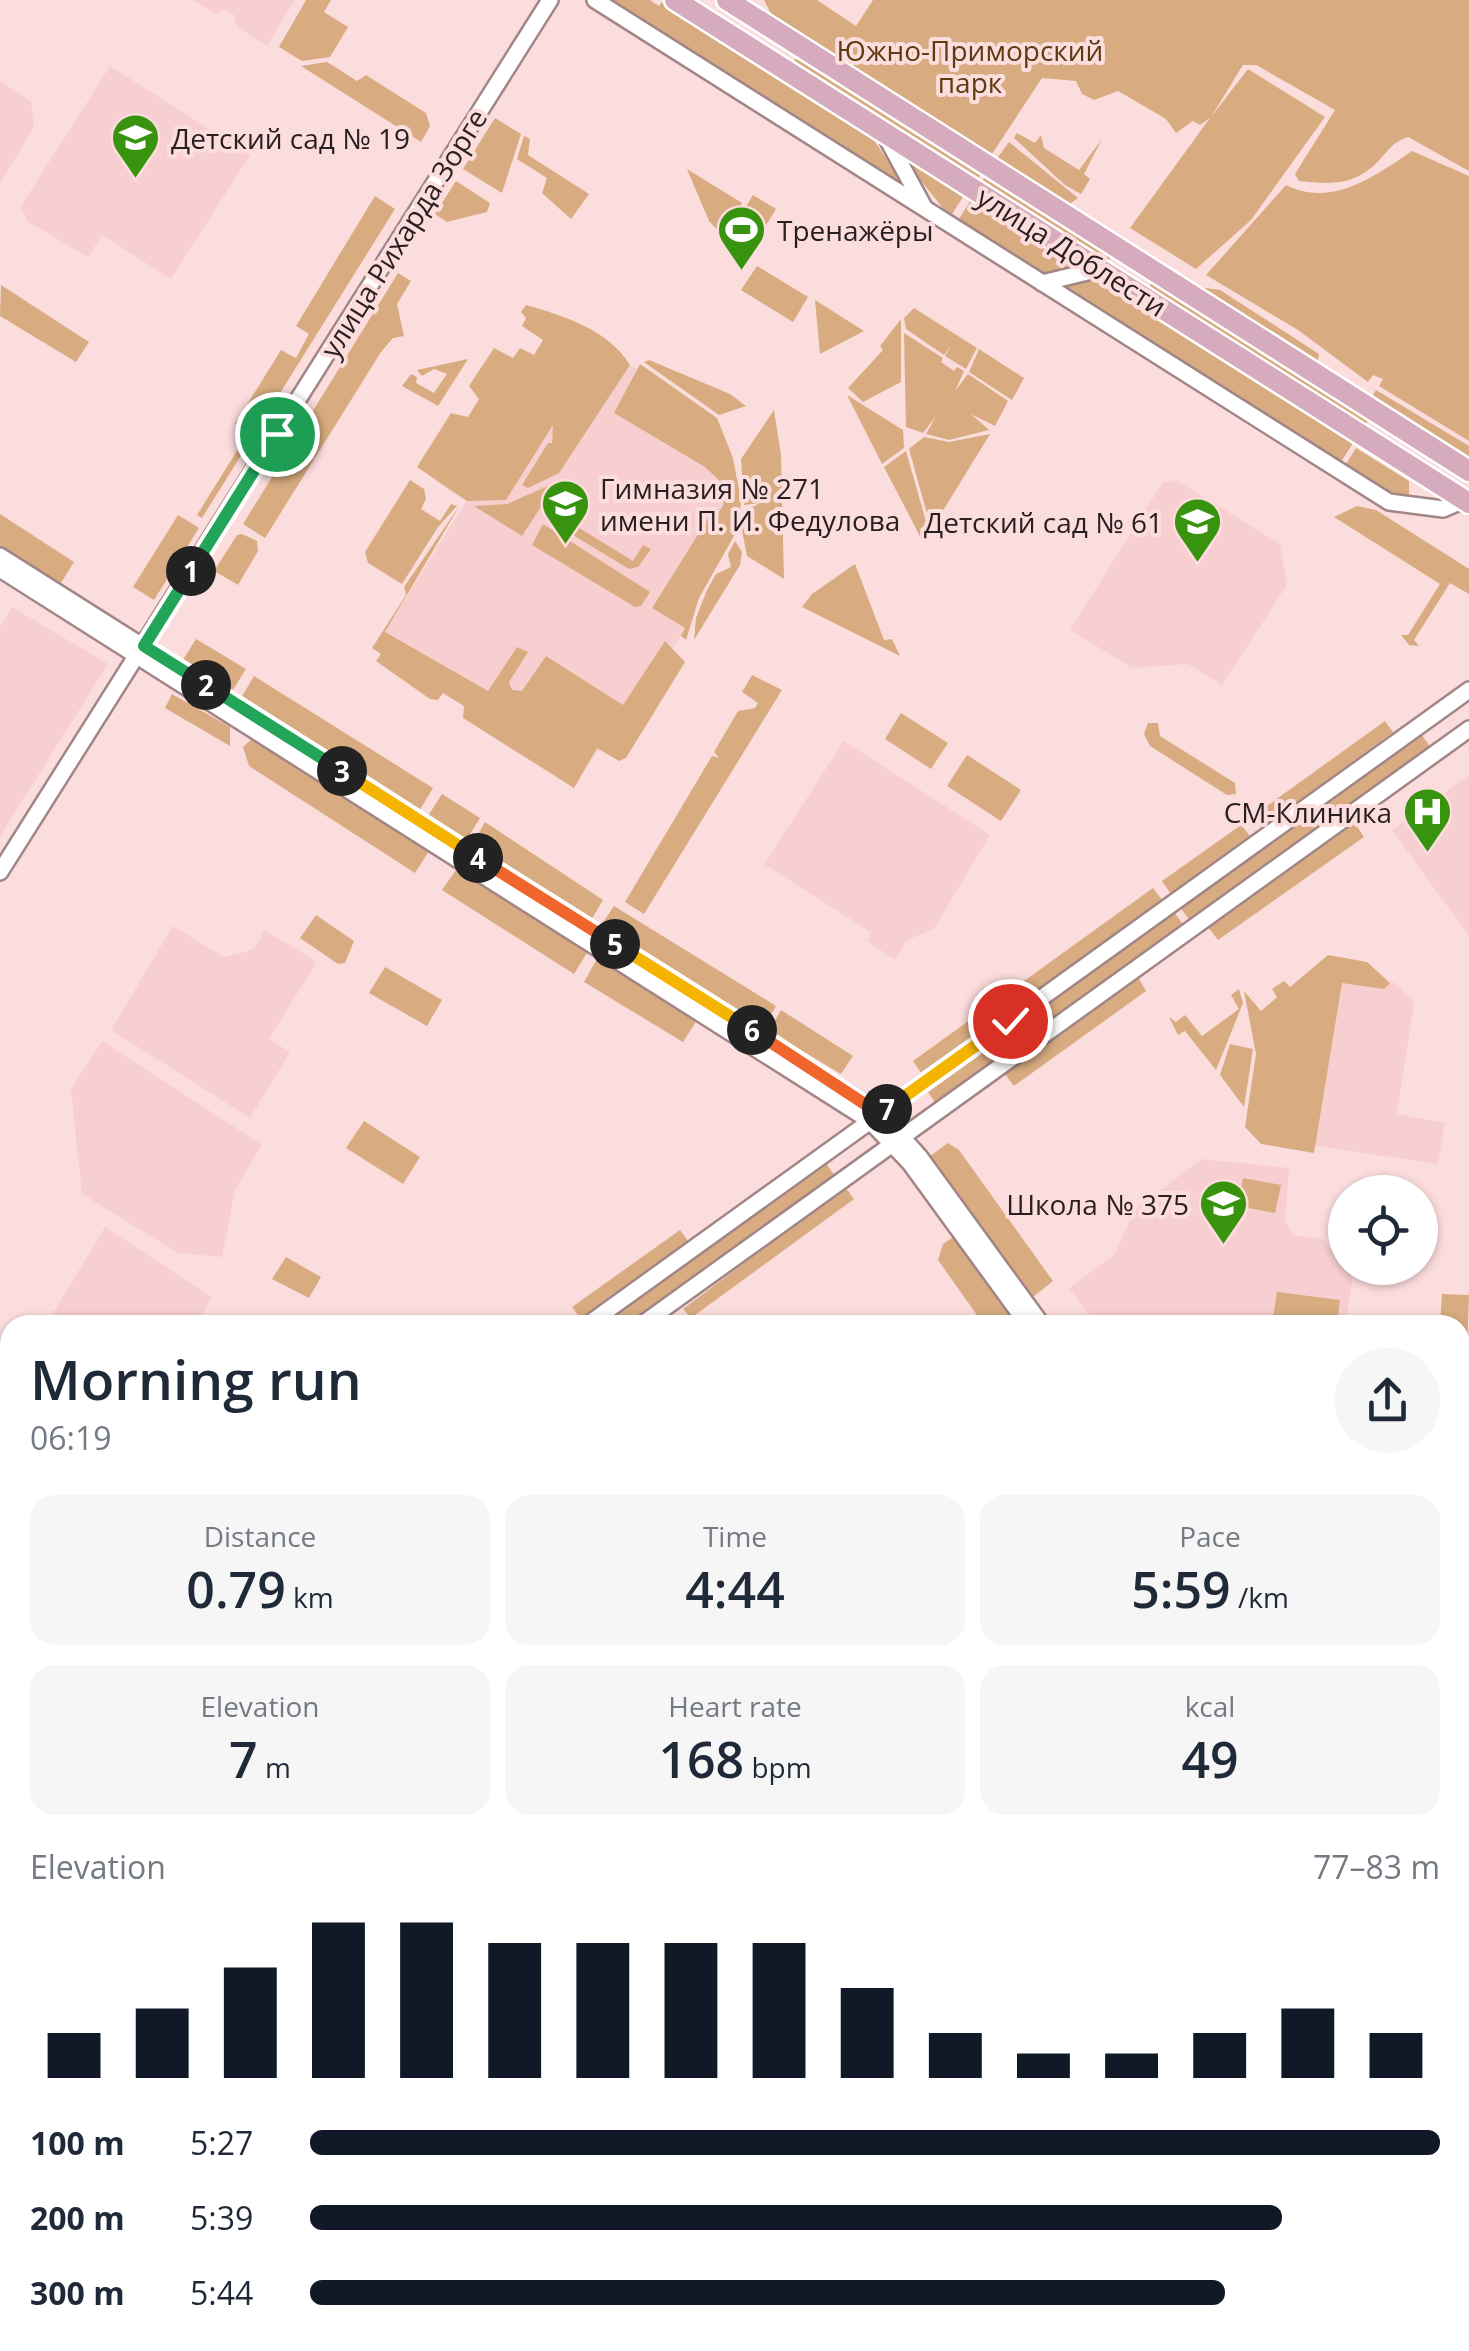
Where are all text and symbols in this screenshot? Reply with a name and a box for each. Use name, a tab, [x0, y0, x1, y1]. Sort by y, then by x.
park label: Южно-Приморский парк	[837, 31, 1103, 101]
street label: улица Рихарда Зорге	[311, 101, 495, 365]
school or university icon: Детский сад № 19	[110, 112, 162, 180]
place label: Детский сад № 19	[171, 119, 410, 157]
street label: улица Доблести	[970, 177, 1174, 325]
sports icon: Тренажёры	[716, 204, 768, 272]
place label: Тренажёры	[777, 211, 934, 249]
pin	[235, 392, 320, 477]
icon: arrive	[250, 407, 305, 462]
place label: Гимназия № 271 имени П. И. Федулова	[600, 469, 900, 539]
school or university icon: Гимназия № 271 имени П. И. Федулова	[539, 478, 591, 546]
school or university icon: Детский сад № 61	[1172, 496, 1224, 564]
place label: Детский сад № 61	[924, 503, 1163, 541]
pin: 1	[166, 546, 216, 596]
text: 1	[183, 552, 199, 590]
pin: 2	[181, 660, 231, 710]
text: 2	[198, 666, 214, 704]
pin: 3	[317, 746, 367, 796]
text: 3	[334, 752, 350, 790]
hospital icon: СМ-Клиника	[1401, 786, 1453, 854]
place label: СМ-Клиника	[1224, 793, 1392, 831]
pin: 4	[453, 833, 503, 883]
text: 4	[470, 839, 486, 877]
pin: 5	[590, 919, 640, 969]
text: 5	[607, 925, 623, 963]
pin	[968, 979, 1053, 1064]
icon: check	[983, 994, 1038, 1049]
pin: 6	[727, 1005, 777, 1055]
text: 6	[744, 1011, 760, 1049]
pin: 7	[862, 1084, 912, 1134]
text: 7	[879, 1090, 895, 1128]
map controls	[1328, 1175, 1438, 1285]
button: locate	[1328, 1175, 1438, 1285]
school or university icon: Школа № 375	[1198, 1178, 1250, 1246]
place label: Школа № 375	[1006, 1185, 1189, 1223]
text: Morning run	[30, 1341, 362, 1416]
button: share	[1335, 1348, 1440, 1453]
text: 06:19	[30, 1416, 112, 1459]
text: Distance	[204, 1517, 316, 1555]
text: Time	[703, 1517, 767, 1555]
text: Pace	[1179, 1517, 1241, 1555]
text: 0.79	[186, 1555, 286, 1623]
text: 4:44	[685, 1555, 785, 1623]
text: 5:59	[1131, 1555, 1231, 1623]
text: km	[286, 1578, 334, 1616]
text: /km	[1231, 1578, 1289, 1616]
text: Elevation	[201, 1687, 319, 1725]
text: Heart rate	[668, 1687, 802, 1725]
text: kcal	[1185, 1687, 1235, 1725]
text: 7	[229, 1725, 258, 1793]
text: 168	[658, 1725, 744, 1793]
text: 49	[1181, 1725, 1239, 1793]
text: m	[258, 1748, 291, 1786]
text: bpm	[744, 1748, 812, 1786]
text: Elevation	[30, 1845, 166, 1888]
text: 77–83 m	[1313, 1845, 1440, 1888]
text: 100 m	[30, 2121, 125, 2164]
text: 5:27	[190, 2121, 253, 2164]
text: 200 m	[30, 2196, 125, 2239]
text: 5:39	[190, 2196, 253, 2239]
text: 300 m	[30, 2271, 125, 2314]
text: 5:44	[190, 2271, 253, 2314]

